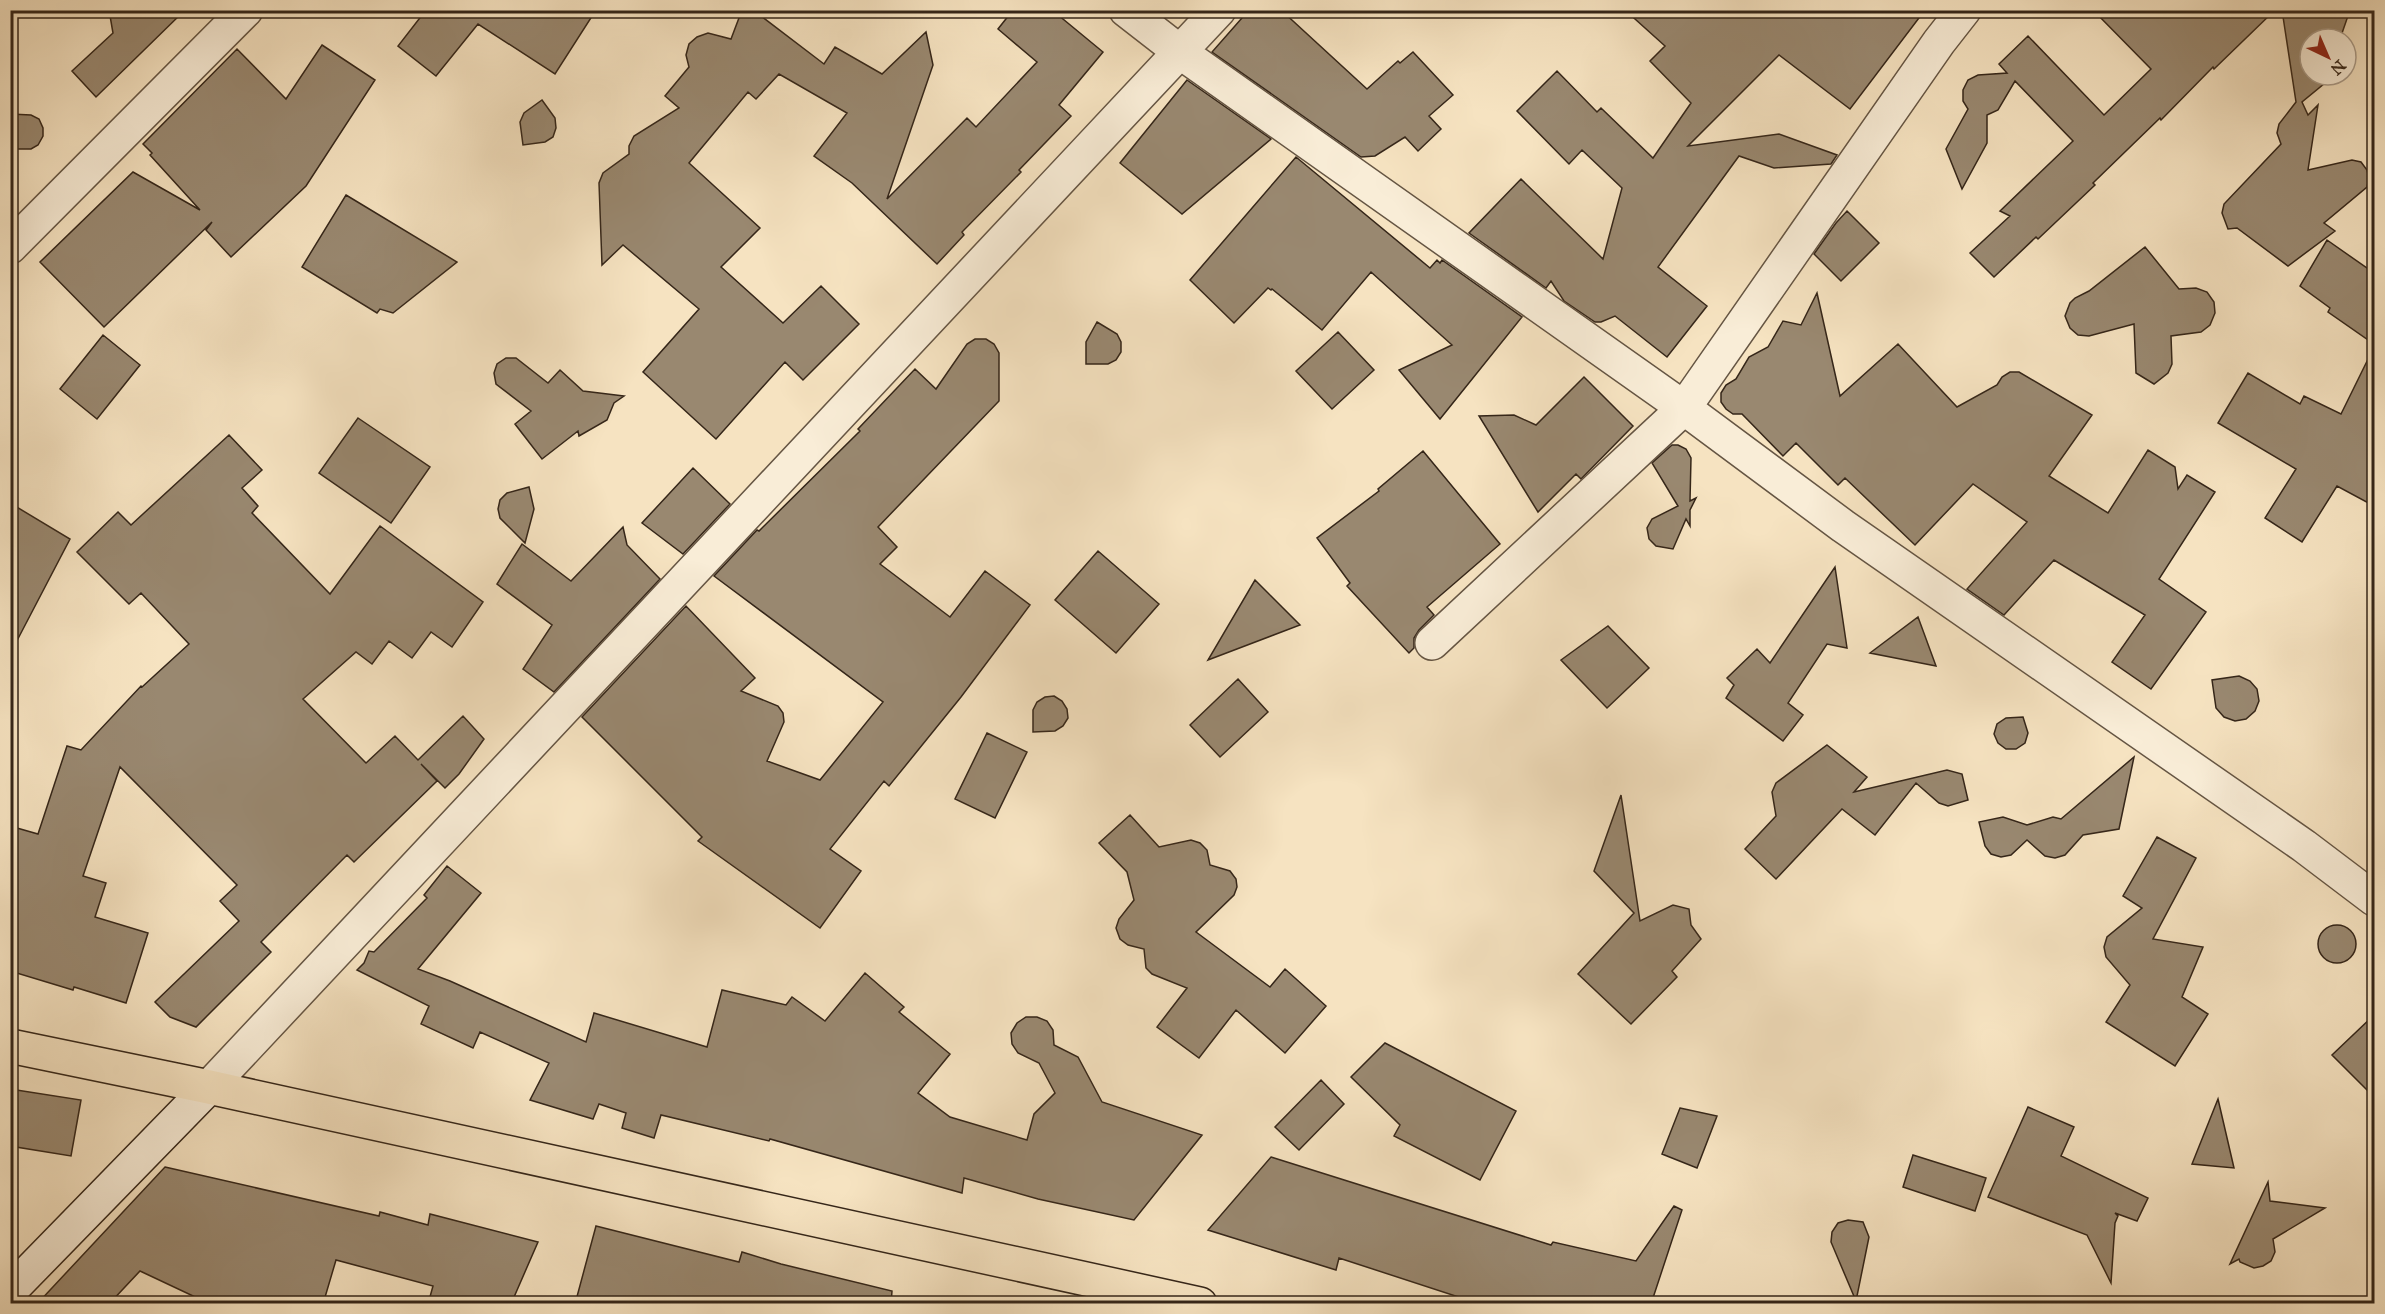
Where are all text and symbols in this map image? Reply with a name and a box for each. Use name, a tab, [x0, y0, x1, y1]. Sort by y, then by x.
north arrow	[2298, 27, 2358, 87]
text: N	[2326, 56, 2350, 79]

